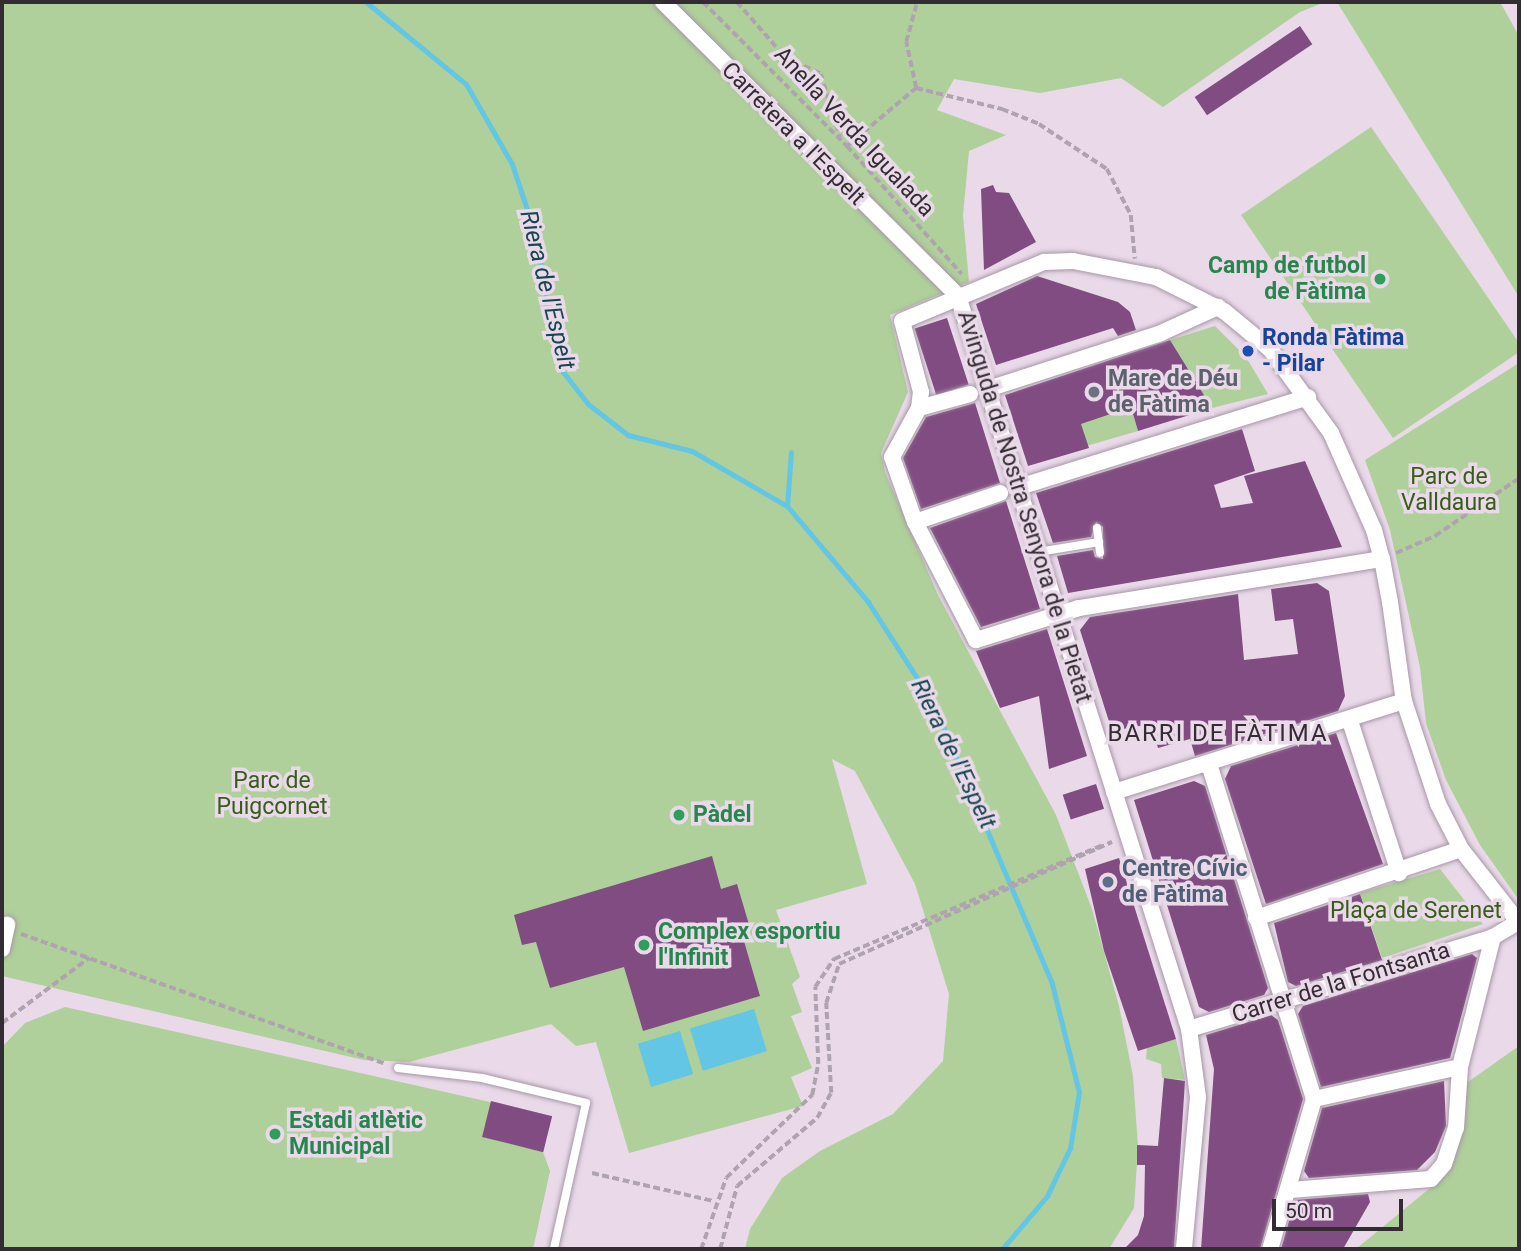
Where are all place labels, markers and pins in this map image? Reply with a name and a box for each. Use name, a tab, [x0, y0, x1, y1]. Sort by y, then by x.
place label: Camp de futbol de Fàtima	[1208, 252, 1366, 306]
marker: Camp de futbol de Fàtima	[1372, 271, 1388, 287]
place label: Ronda Fàtima - Pilar	[1262, 324, 1404, 378]
marker: Ronda Fàtima - Pilar	[1240, 343, 1256, 359]
place label: Mare de Déu de Fàtima	[1108, 365, 1238, 419]
marker: Mare de Déu de Fàtima	[1086, 384, 1102, 400]
place label: Pàdel	[693, 801, 751, 829]
marker: Pàdel	[671, 807, 687, 823]
place label: Centre Cívic de Fàtima	[1122, 855, 1248, 909]
marker: Centre Cívic de Fàtima	[1100, 874, 1116, 890]
place label: Complex esportiu l'Infinit	[658, 918, 841, 972]
marker: Complex esportiu l'Infinit	[636, 937, 652, 953]
place label: Estadi atlètic Municipal	[289, 1107, 423, 1161]
marker: Estadi atlètic Municipal	[267, 1126, 283, 1142]

